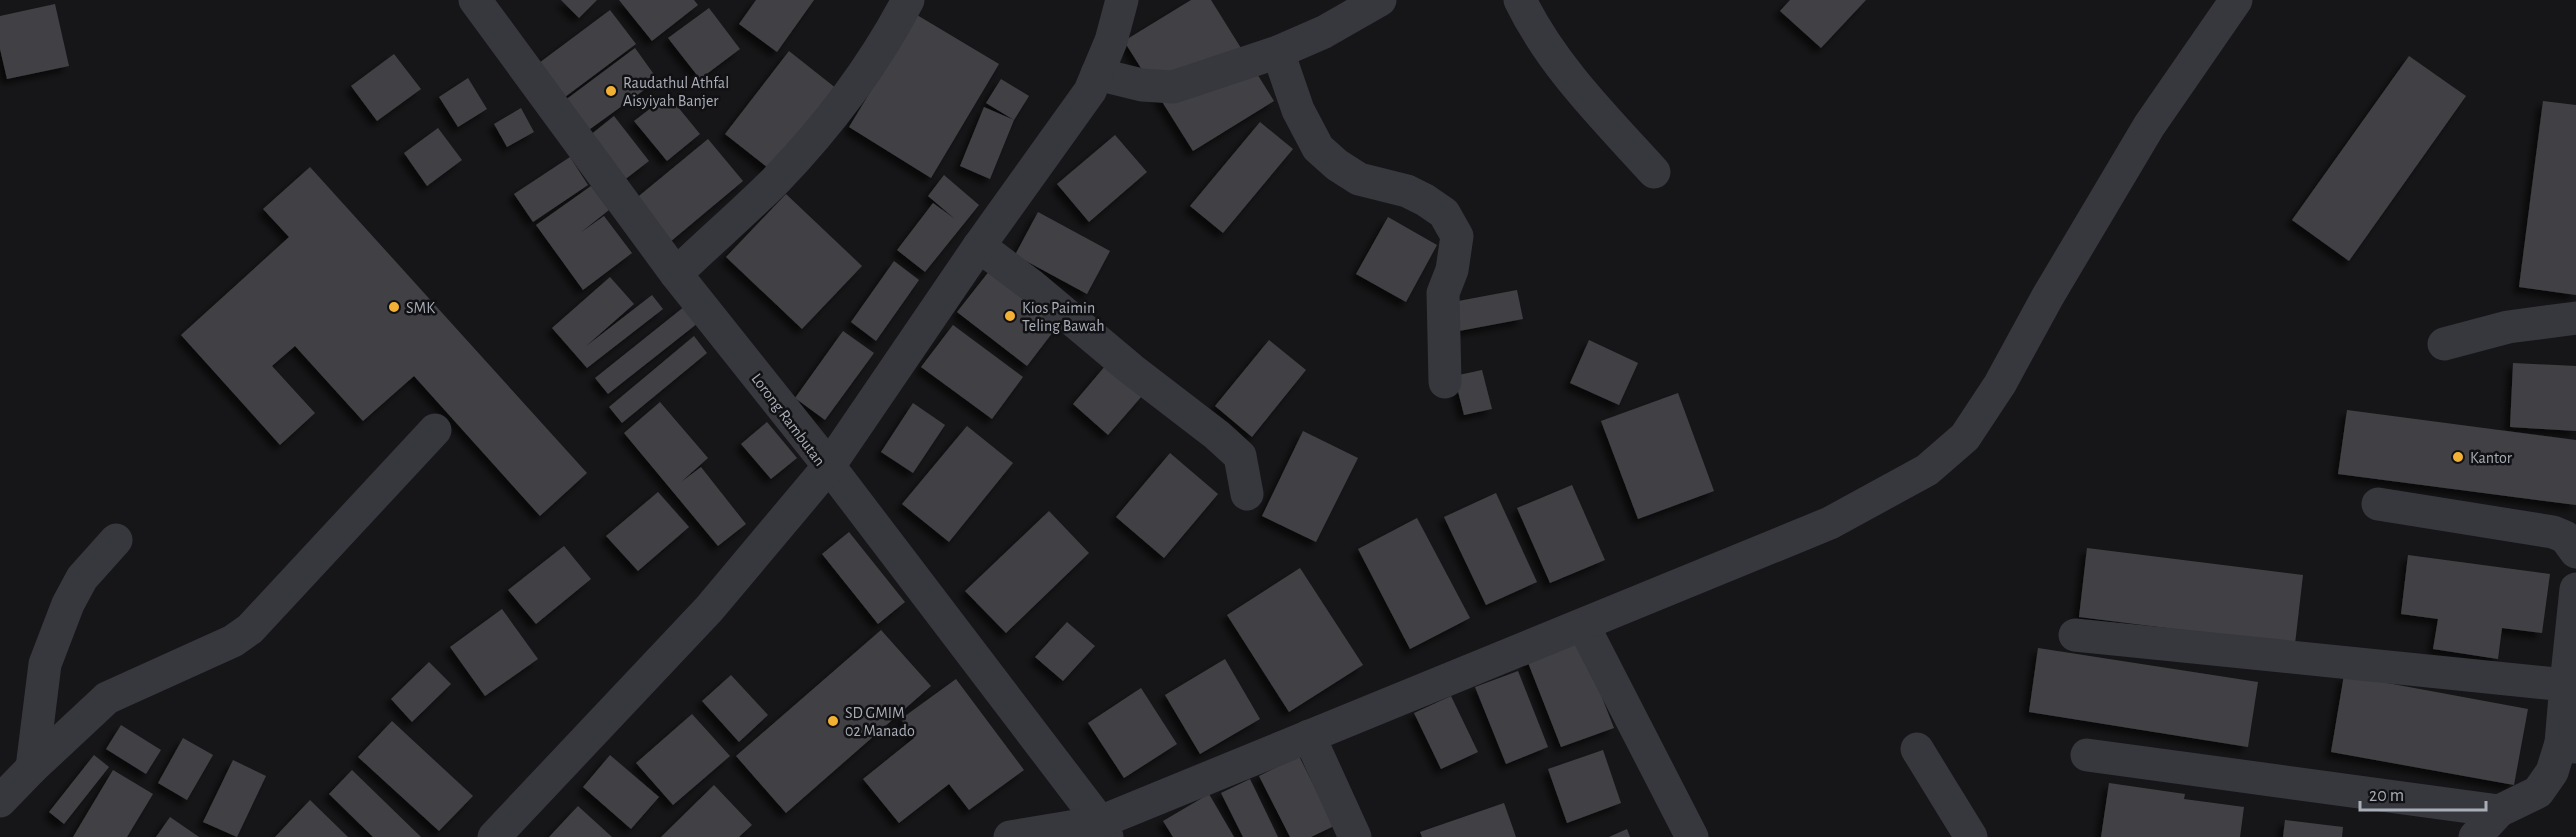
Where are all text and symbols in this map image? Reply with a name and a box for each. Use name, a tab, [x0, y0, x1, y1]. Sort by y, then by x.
place label: Raudathul Athfal Aisyiyah Banjer	[623, 75, 729, 110]
marker: Raudathul Athfal Aisyiyah Banjer	[604, 84, 618, 98]
marker: SMK	[387, 300, 401, 314]
place label: SMK	[406, 300, 435, 316]
place label: Kios Paimin Teling Bawah	[1022, 300, 1105, 334]
marker: Kios Paimin Teling Bawah	[1003, 309, 1017, 323]
street label: Lorong Rambutan	[748, 370, 828, 469]
marker: Kantor	[2451, 450, 2465, 464]
place label: Kantor	[2470, 450, 2513, 466]
place label: SD GMIM 02 Manado	[845, 705, 915, 739]
marker: SD GMIM 02 Manado	[826, 714, 840, 728]
scale bar	[2360, 774, 2486, 812]
text: 20 m	[2369, 787, 2404, 805]

